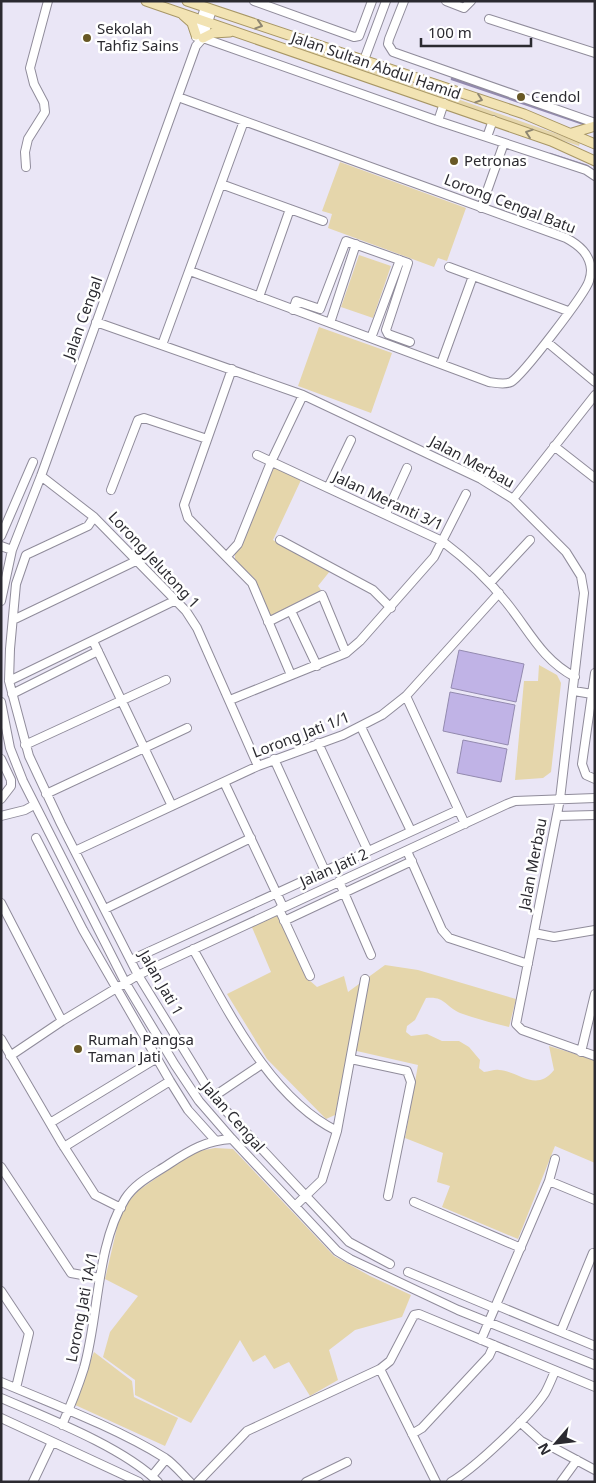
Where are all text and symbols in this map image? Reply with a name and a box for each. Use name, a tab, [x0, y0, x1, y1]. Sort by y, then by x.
scale bar	[421, 15, 531, 47]
place label: Sekolah Tahfiz Sains	[97, 18, 179, 55]
one-way arrow	[254, 19, 262, 29]
text: 100 m	[428, 22, 472, 42]
street label: Jalan Sultan Abdul Hamid	[287, 26, 464, 103]
marker: Sekolah Tahfiz Sains	[81, 32, 93, 44]
place label: Cendol	[531, 86, 580, 106]
marker: Cendol	[515, 91, 527, 103]
one-way arrow	[474, 93, 483, 103]
one-way arrow	[525, 129, 533, 139]
place label: Petronas	[464, 150, 527, 170]
marker: Petronas	[448, 155, 460, 167]
street label: Lorong Cengal Batu	[442, 169, 579, 237]
street label: Jalan Cengal	[57, 274, 106, 364]
street label: Jalan Merbau	[425, 429, 518, 492]
street label: Jalan Meranti 3/1	[328, 465, 447, 534]
street label: Lorong Jelutong 1	[105, 507, 205, 612]
street label: Lorong Jati 1/1	[249, 706, 352, 762]
street label: Jalan Merbau	[513, 816, 551, 913]
street label: Jalan Jati 2	[295, 843, 371, 892]
street label: Jalan Jati 1	[134, 944, 189, 1019]
place label: Rumah Pangsa Taman Jati	[88, 1029, 194, 1066]
marker: Rumah Pangsa Taman Jati	[72, 1043, 84, 1055]
street label: Jalan Cengal	[196, 1076, 270, 1156]
street label: Lorong Jati 1A/1	[60, 1250, 102, 1364]
north arrow	[531, 1418, 581, 1468]
text: N	[533, 1440, 555, 1459]

